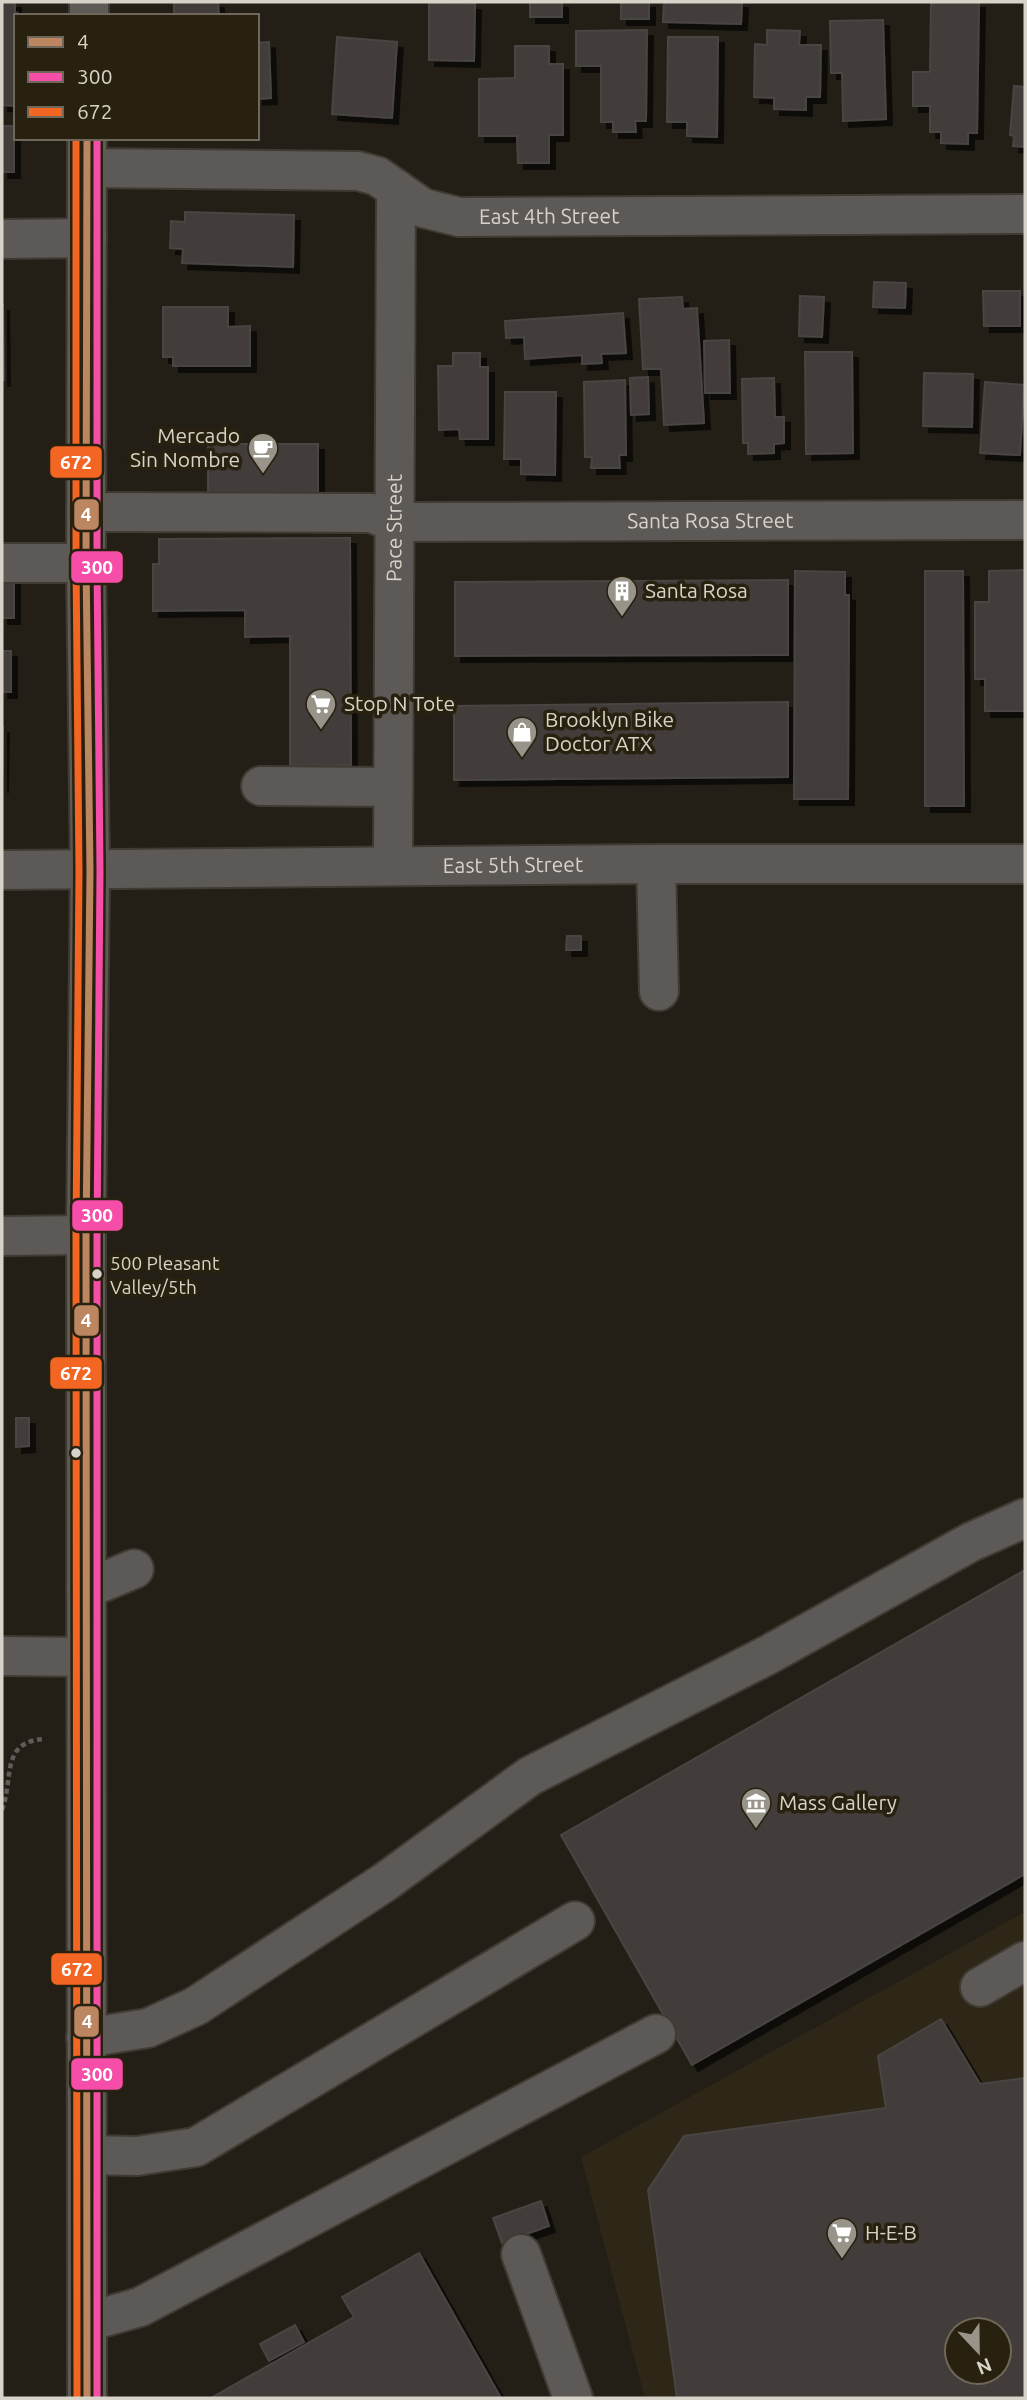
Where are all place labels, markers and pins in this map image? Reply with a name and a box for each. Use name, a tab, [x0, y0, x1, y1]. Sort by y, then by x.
place label: Mercado Sin Nombre	[130, 423, 240, 471]
cafe icon: Mercado Sin Nombre	[246, 431, 280, 475]
building icon: Santa Rosa	[605, 574, 639, 618]
place label: Santa Rosa	[645, 578, 748, 602]
supermarket icon: Stop N Tote	[304, 687, 338, 731]
place label: Stop N Tote	[344, 691, 455, 715]
place label: Brooklyn Bike Doctor ATX	[545, 707, 674, 755]
shop icon: Brooklyn Bike Doctor ATX	[505, 715, 539, 759]
place label: 500 Pleasant Valley/5th	[110, 1252, 220, 1298]
marker: 500 Pleasant Valley/5th	[90, 1267, 104, 1281]
unlabelled marker	[69, 1446, 83, 1460]
museum icon: Mass Gallery	[739, 1786, 773, 1830]
place label: Mass Gallery	[779, 1790, 897, 1814]
supermarket icon: H-E-B	[825, 2216, 859, 2260]
place label: H-E-B	[865, 2220, 917, 2244]

